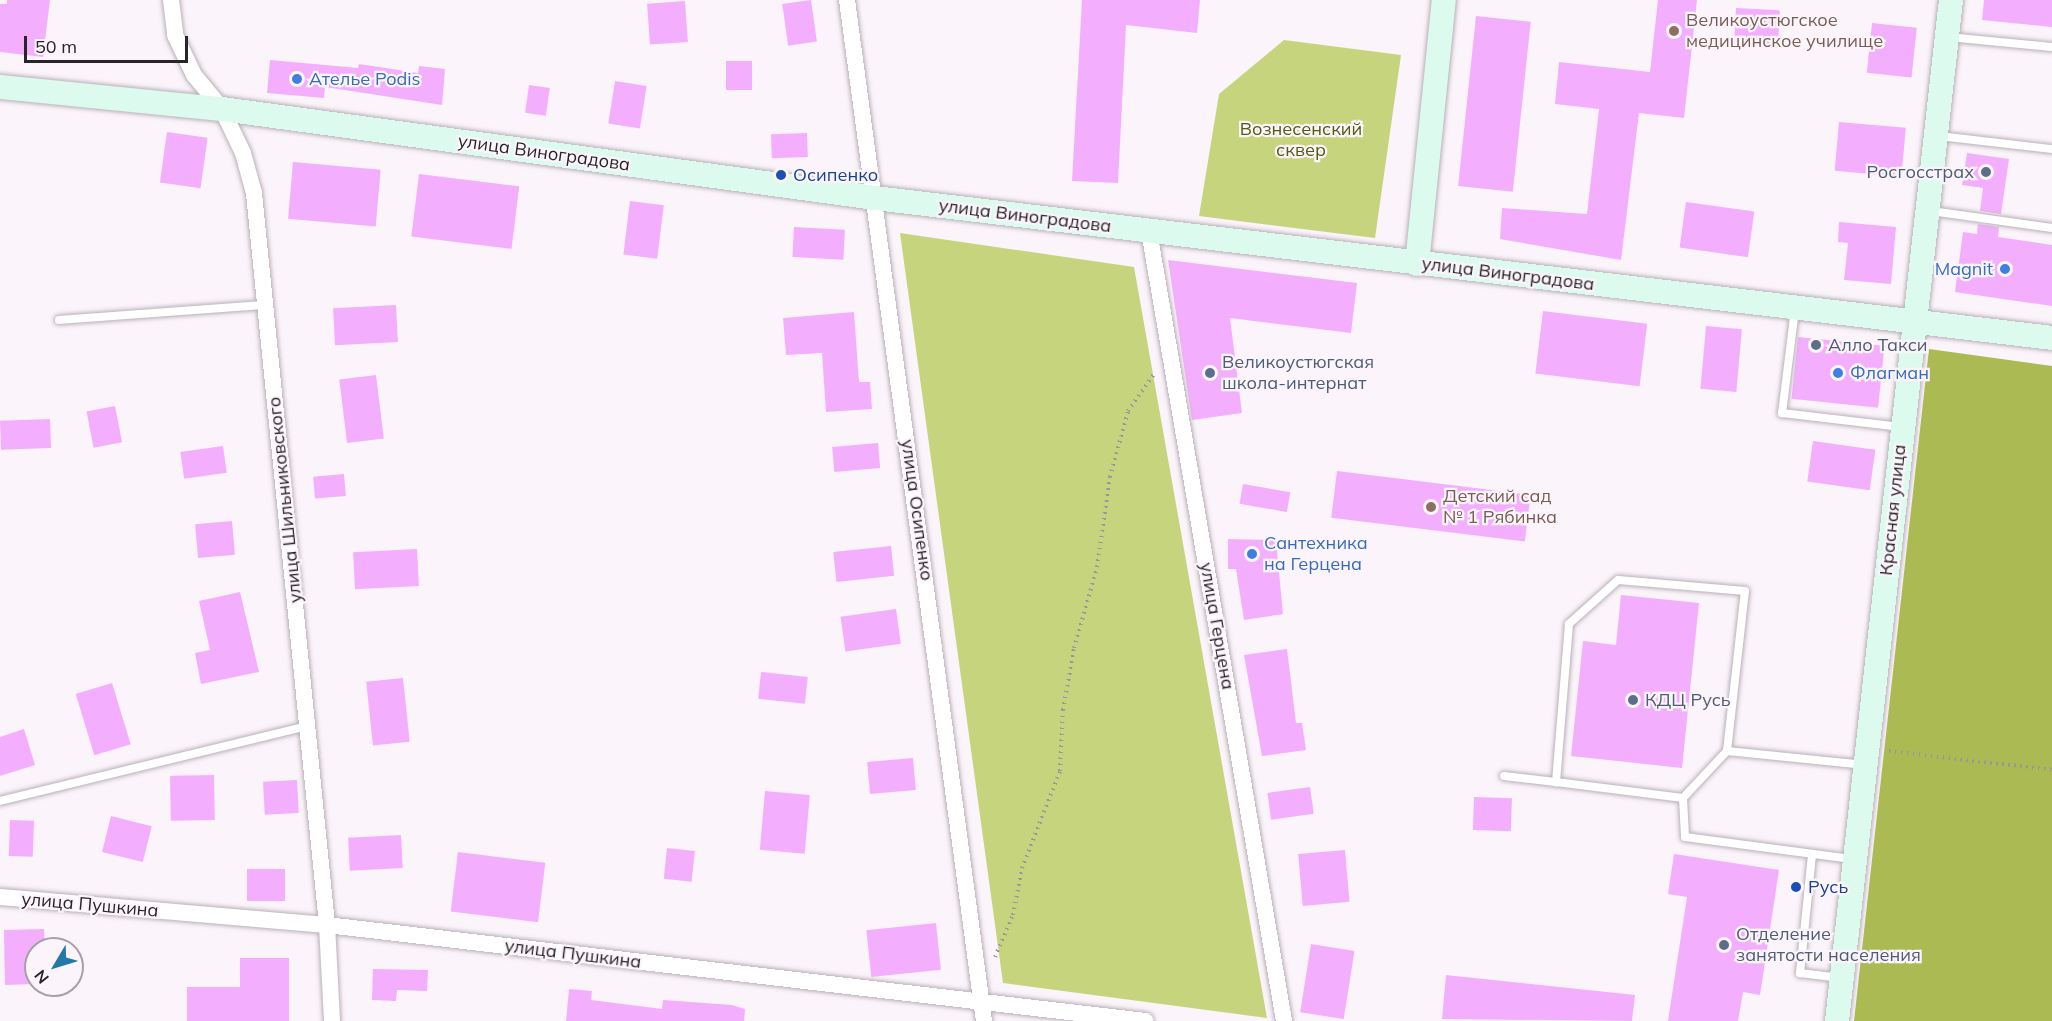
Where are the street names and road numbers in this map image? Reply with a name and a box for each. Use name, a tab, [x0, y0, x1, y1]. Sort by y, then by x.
street label: улица Виноградова	[456, 130, 632, 176]
street label: улица Виноградова	[937, 195, 1113, 237]
street label: улица Виноградова	[1420, 253, 1596, 295]
street label: улица Шильниковского	[263, 396, 307, 604]
street label: улица Осипенко	[896, 438, 938, 582]
street label: Красная улица	[1875, 443, 1911, 577]
street label: улица Герцена	[1195, 561, 1239, 691]
street label: улица Пушкина	[21, 888, 159, 922]
street label: улица Пушкина	[503, 935, 643, 973]

